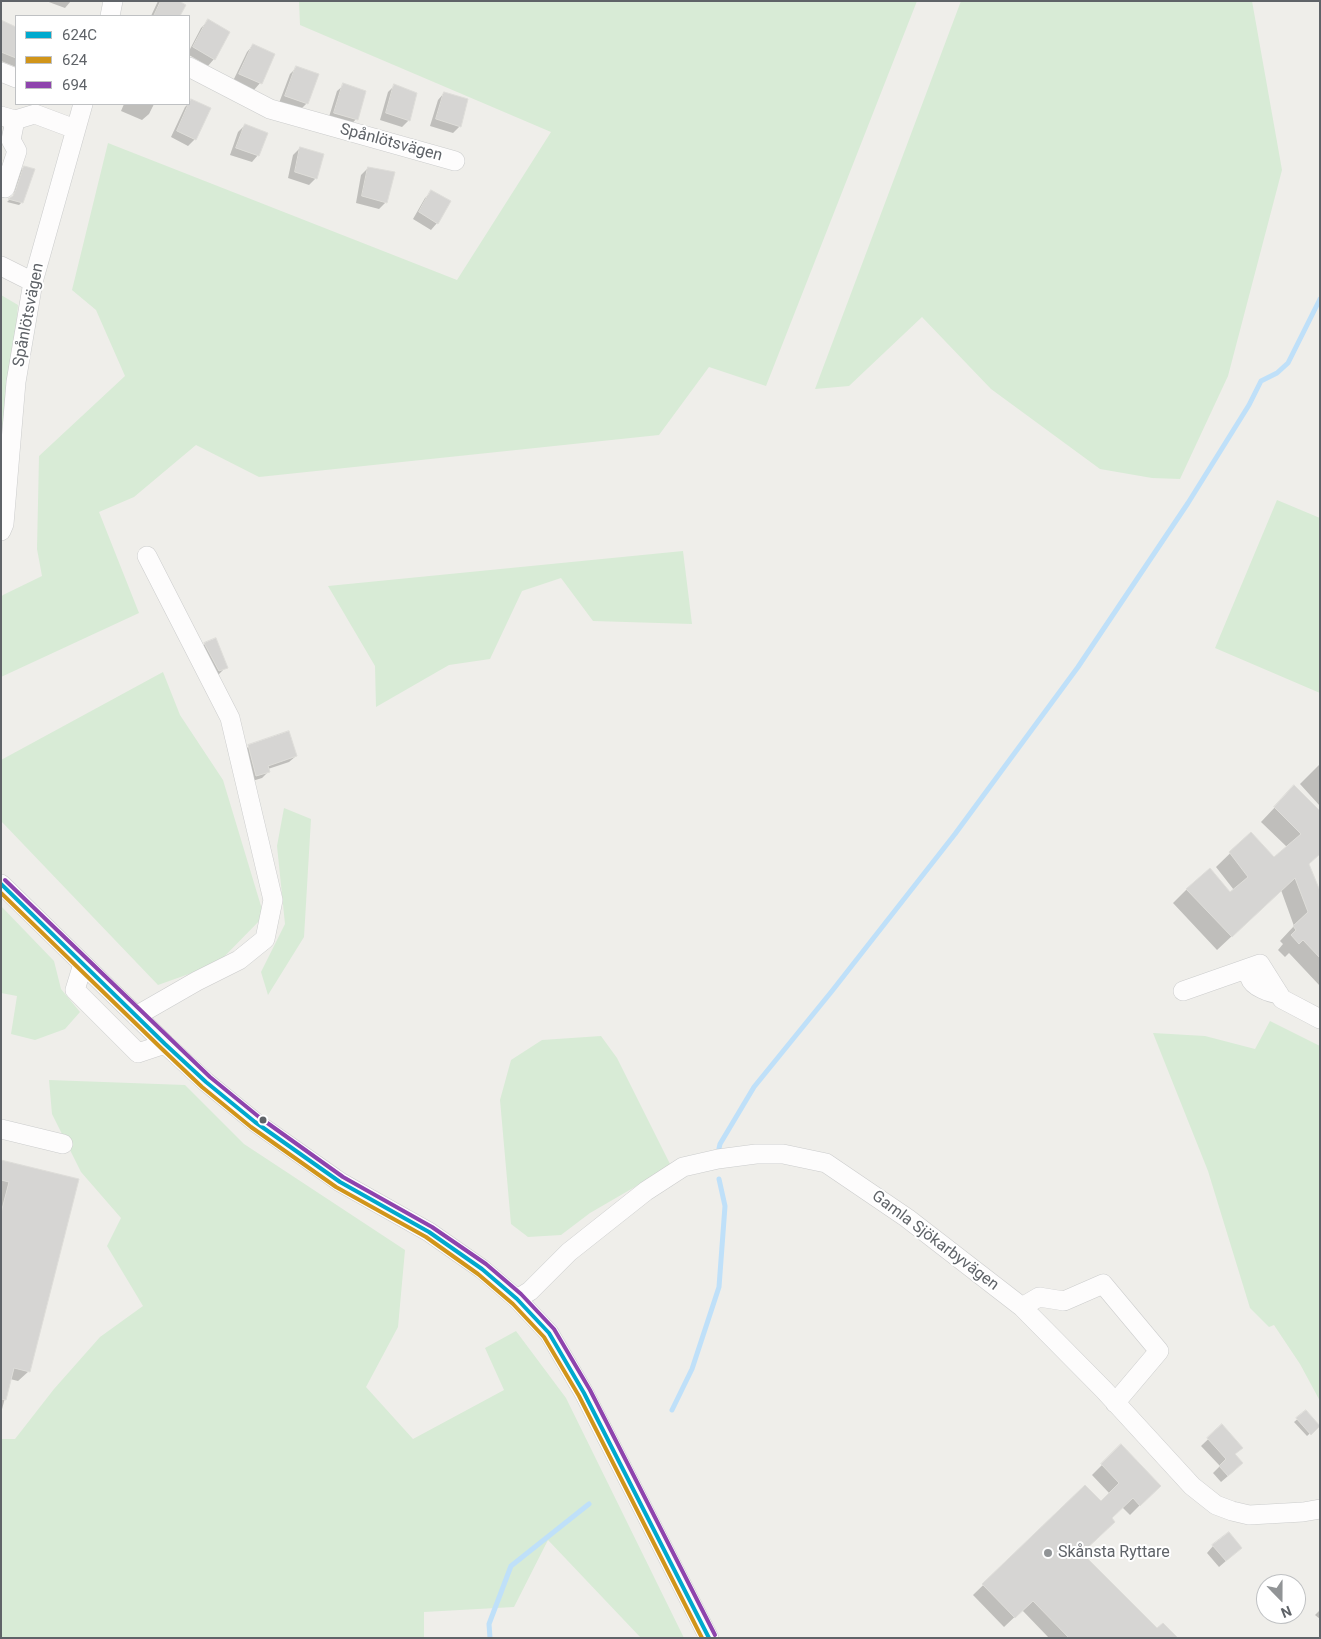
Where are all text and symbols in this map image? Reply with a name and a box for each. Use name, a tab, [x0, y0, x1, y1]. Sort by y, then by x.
legend	[15, 15, 190, 105]
text: 624C	[62, 26, 97, 44]
text: 624	[62, 51, 87, 69]
text: 694	[62, 76, 87, 94]
street label: Spånlötsvägen	[338, 120, 444, 166]
street label: Spånlötsvägen	[10, 262, 48, 368]
unlabelled marker	[258, 1115, 268, 1125]
street label: Gamla Sjökarbyvägen	[868, 1187, 1002, 1295]
place label: Skånsta Ryttare	[1058, 1543, 1170, 1563]
marker: Skånsta Ryttare	[1042, 1547, 1054, 1559]
north arrow	[1256, 1574, 1306, 1624]
text: N	[1279, 1603, 1294, 1621]

